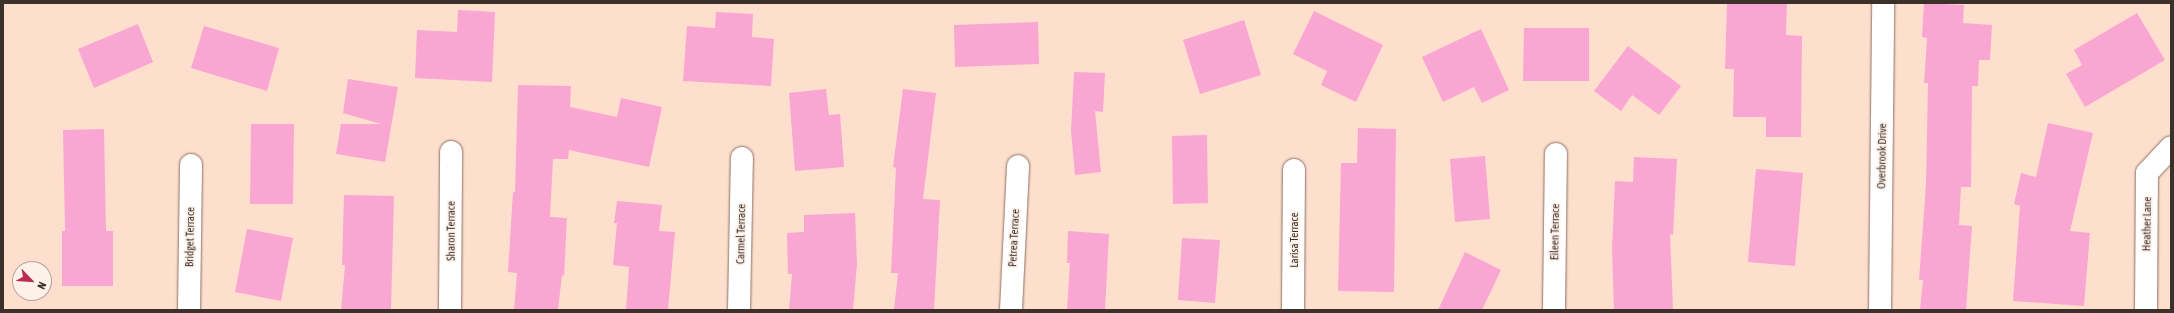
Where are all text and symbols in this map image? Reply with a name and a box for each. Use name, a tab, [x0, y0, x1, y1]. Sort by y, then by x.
street label: Overbrook Drive	[1875, 123, 1889, 189]
street label: Heather Lane	[2140, 197, 2154, 251]
street label: Sharon Terrace	[444, 201, 458, 261]
street label: Carmel Terrace	[734, 204, 748, 264]
street label: Eileen Terrace	[1548, 204, 1562, 260]
street label: Bridget Terrace	[183, 207, 197, 267]
street label: Petrea Terrace	[1006, 209, 1022, 267]
street label: Larisa Terrace	[1287, 212, 1301, 268]
north arrow	[12, 261, 52, 301]
text: N	[35, 280, 49, 291]

